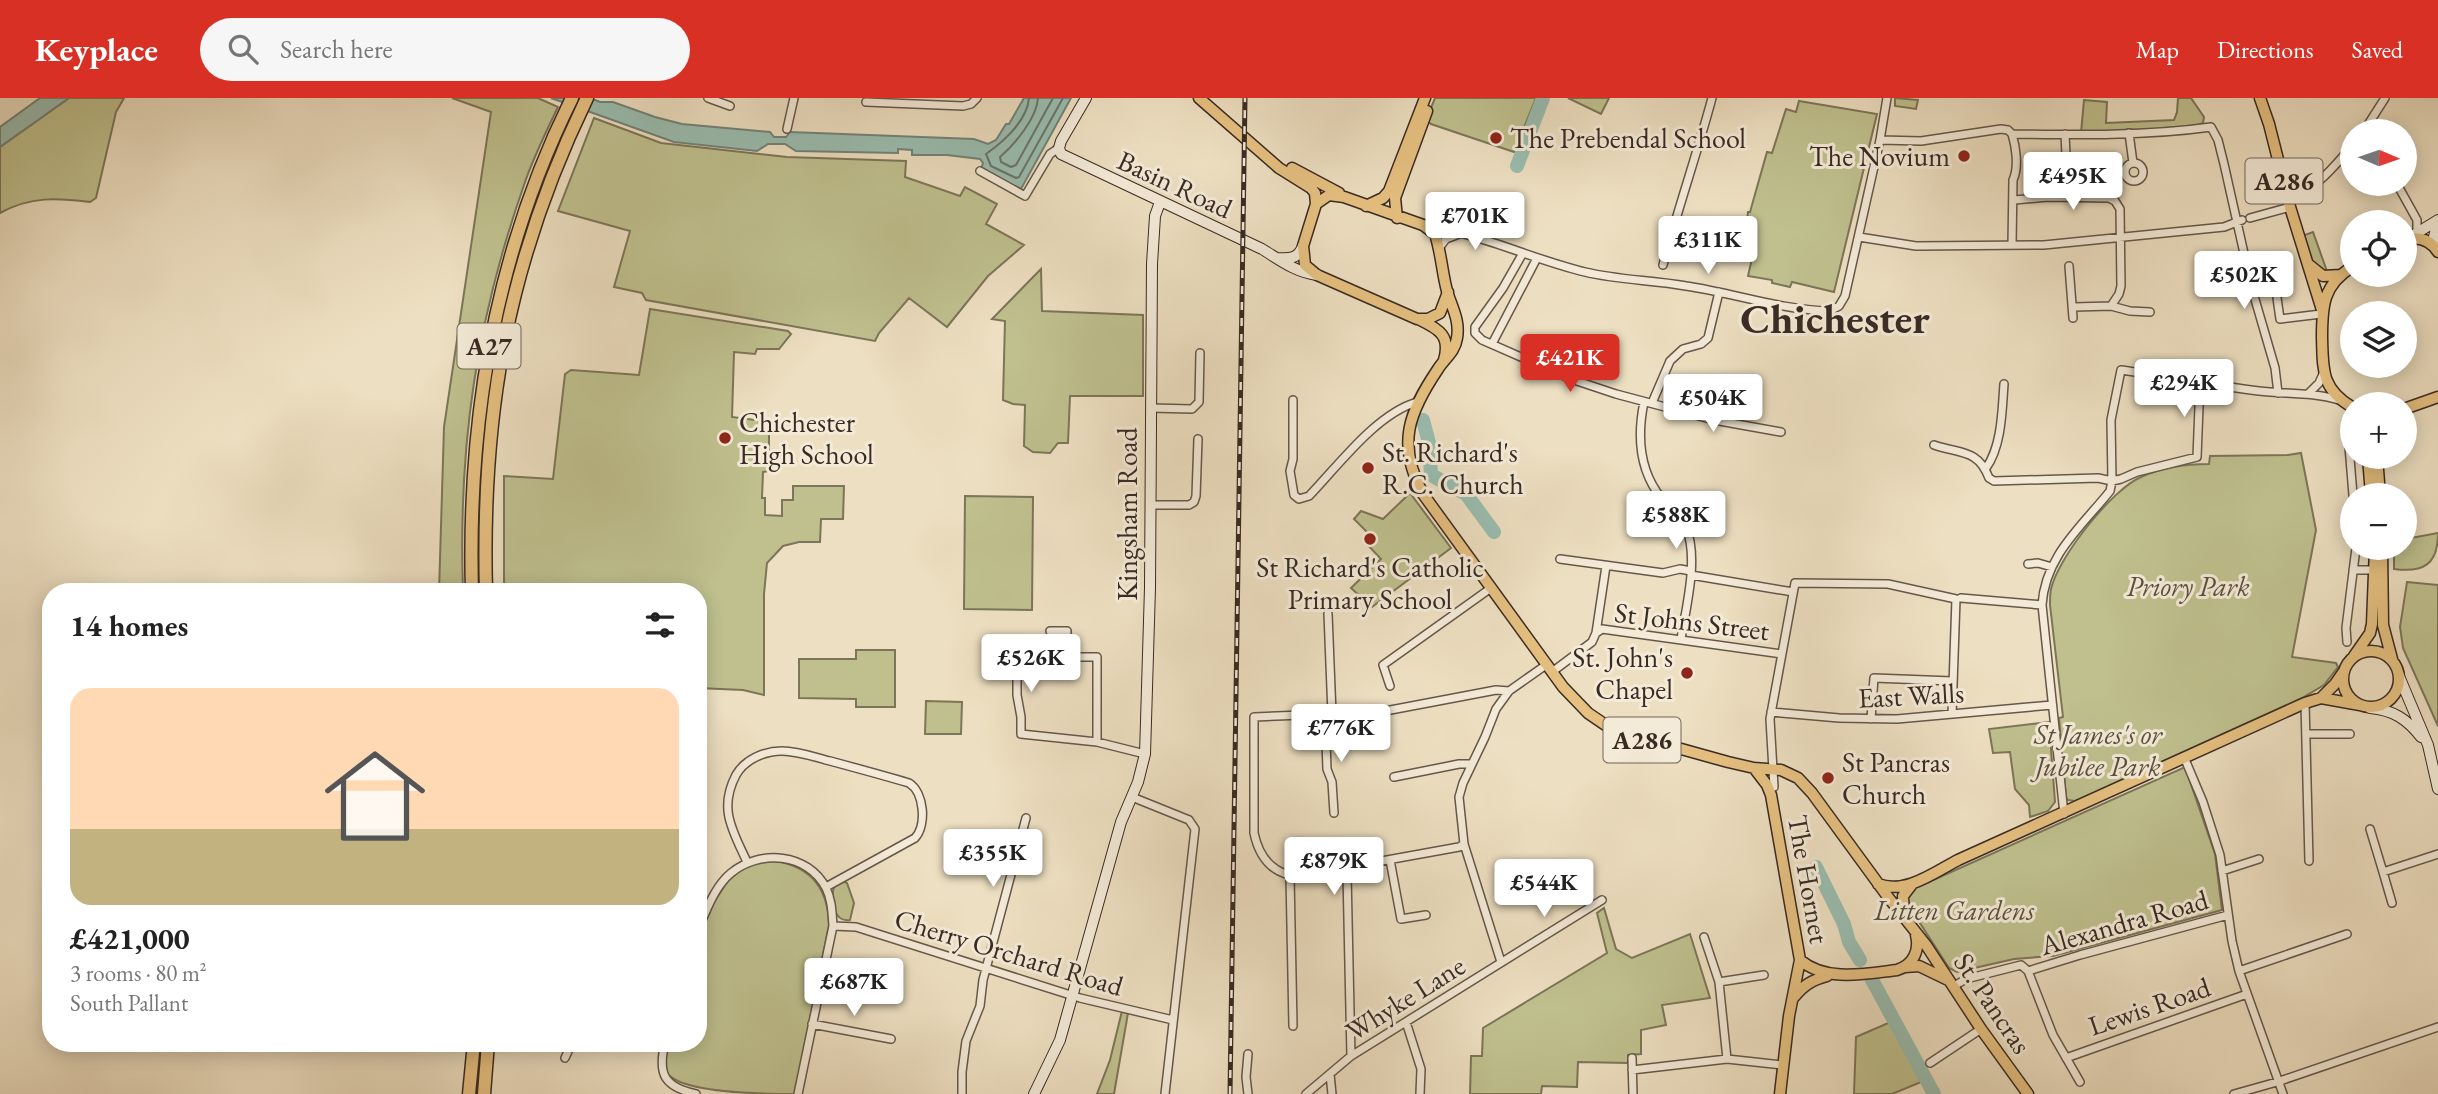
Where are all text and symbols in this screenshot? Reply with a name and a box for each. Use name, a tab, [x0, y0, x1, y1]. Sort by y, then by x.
search box	[200, 18, 690, 81]
text: Keyplace	[35, 28, 158, 71]
icon: search	[224, 30, 262, 68]
text: Search here	[280, 32, 393, 66]
text: Map	[2136, 34, 2179, 65]
text: Directions	[2217, 34, 2314, 65]
text: Saved	[2352, 34, 2403, 65]
north arrow	[2340, 119, 2417, 196]
map controls	[2340, 119, 2417, 560]
place label: The Prebendal School	[1510, 120, 1746, 156]
marker: The Prebendal School	[1488, 130, 1504, 146]
place label: The Novium	[1809, 138, 1950, 174]
street label: Basin Road	[1112, 142, 1239, 227]
marker: The Novium	[1956, 148, 1972, 164]
pin: £495K	[2024, 152, 2122, 212]
road number: A286	[2246, 158, 2322, 204]
text: £495K	[2039, 160, 2107, 190]
pin: £701K	[1426, 192, 1524, 252]
text: £701K	[1441, 200, 1509, 230]
button: locate	[2340, 210, 2417, 287]
pin: £311K	[1659, 216, 1757, 276]
text: £311K	[1674, 224, 1742, 254]
pin: £502K	[2195, 252, 2293, 311]
text: £502K	[2210, 259, 2278, 289]
district label: Chichester	[1740, 291, 1930, 346]
button: layers	[2340, 301, 2417, 378]
road number: A27	[458, 324, 520, 368]
pin: £421K	[1521, 334, 1619, 394]
text: £421K	[1536, 342, 1604, 372]
pin: £294K	[2135, 360, 2233, 419]
text: £294K	[2150, 367, 2218, 397]
pin: £504K	[1664, 374, 1762, 434]
text: £504K	[1679, 382, 1747, 412]
button: +	[2340, 392, 2417, 469]
place label: Chichester High School	[739, 404, 874, 472]
street label: Kingsham Road	[1109, 426, 1145, 601]
marker: Chichester High School	[717, 430, 733, 446]
place label: St. Richard's R.C. Church	[1382, 434, 1524, 502]
marker: St. Richard's R.C. Church	[1360, 460, 1376, 476]
button: −	[2340, 483, 2417, 560]
pin: £588K	[1627, 491, 1725, 551]
text: £588K	[1642, 499, 1710, 529]
marker: St Richard's Catholic Primary School	[1362, 531, 1378, 547]
place label: St Richard's Catholic Primary School	[1256, 549, 1484, 617]
park label: Priory Park	[2126, 568, 2250, 604]
street label: St Johns Street	[1613, 594, 1772, 648]
text: 14 homes	[70, 606, 188, 645]
icon: filters	[641, 606, 679, 644]
pin: £526K	[982, 634, 1080, 694]
place label: St. John's Chapel	[1572, 639, 1673, 707]
text: £526K	[997, 642, 1065, 672]
marker: St. John's Chapel	[1679, 665, 1695, 681]
street label: East Walls	[1857, 674, 1965, 716]
pin: £776K	[1292, 704, 1390, 764]
text: £776K	[1307, 712, 1375, 742]
park label: St James's or Jubilee Park	[2029, 716, 2163, 784]
road number: A286	[1604, 718, 1680, 762]
icon: home	[312, 733, 438, 859]
place label: St Pancras Church	[1842, 744, 1950, 812]
marker: St Pancras Church	[1820, 770, 1836, 786]
street label: The Hornet	[1780, 812, 1838, 946]
pin: £355K	[944, 830, 1042, 889]
text: £355K	[959, 837, 1027, 867]
pin: £879K	[1285, 838, 1383, 897]
text: £879K	[1300, 845, 1368, 875]
pin: £544K	[1495, 860, 1593, 919]
text: £544K	[1510, 867, 1578, 897]
street label: Alexandra Road	[2035, 881, 2213, 963]
park label: Litten Gardens	[1873, 892, 2034, 928]
street label: Cherry Orchard Road	[890, 900, 1128, 1004]
text: £421,000	[70, 919, 190, 958]
street label: St. Pancras	[1946, 946, 2040, 1060]
street label: Whyke Lane	[1339, 947, 1471, 1049]
text: 3 rooms · 80 m²	[70, 958, 207, 988]
pin: £687K	[805, 958, 903, 1018]
text: £687K	[820, 966, 888, 996]
street label: Lewis Road	[2083, 968, 2215, 1044]
text: South Pallant	[70, 988, 188, 1018]

